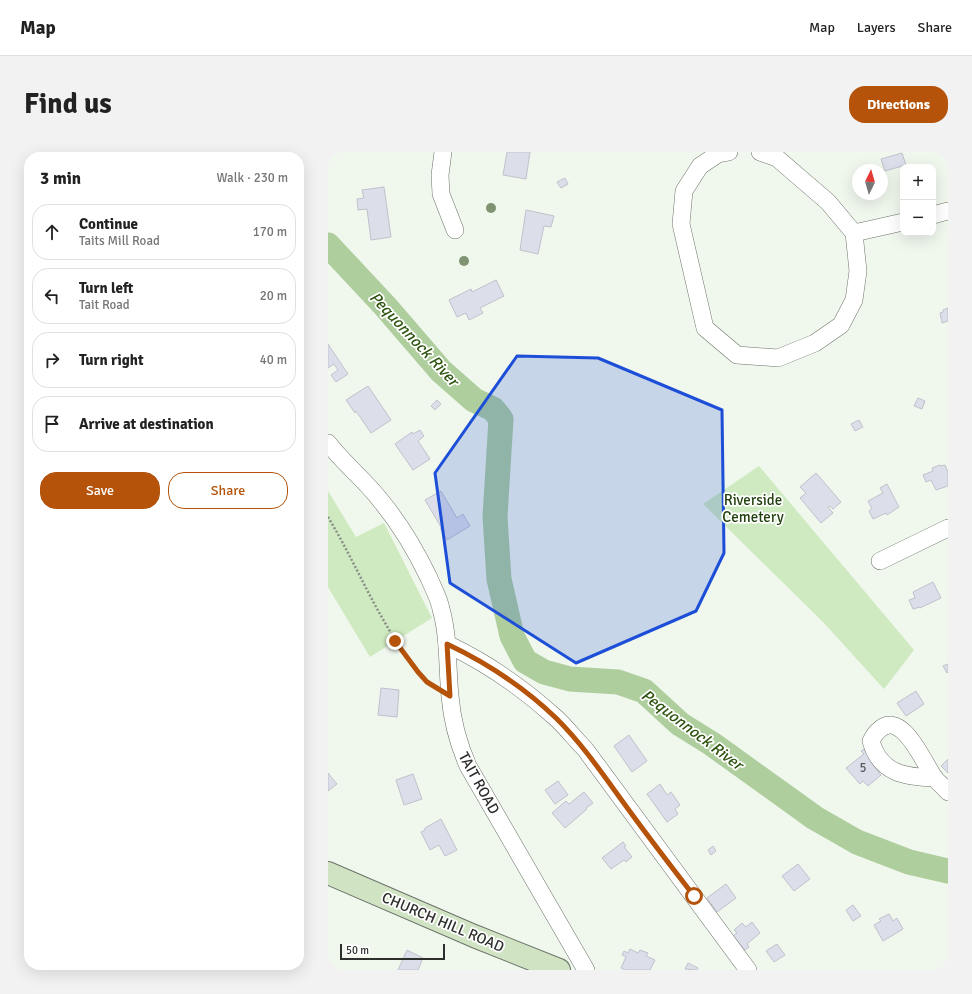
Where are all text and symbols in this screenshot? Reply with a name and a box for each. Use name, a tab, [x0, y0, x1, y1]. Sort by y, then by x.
text: Map	[20, 16, 56, 40]
text: Map	[809, 19, 835, 36]
text: Layers	[857, 19, 896, 36]
text: Share	[918, 19, 952, 36]
button: Directions	[849, 86, 948, 123]
text: Find us	[24, 87, 112, 121]
north arrow	[852, 164, 888, 200]
map controls	[900, 164, 936, 236]
button: +	[900, 164, 936, 200]
text: 3 min	[40, 168, 81, 189]
text: Walk · 230 m	[217, 170, 288, 186]
button: −	[900, 200, 936, 236]
text: Continue	[79, 215, 138, 233]
icon: ahead	[41, 221, 63, 243]
text: 170 m	[253, 224, 287, 240]
text: Taits Mill Road	[79, 233, 160, 249]
text: Turn left	[79, 279, 133, 297]
icon: left	[41, 285, 63, 307]
text: 20 m	[260, 288, 287, 304]
water label: Pequonnock River	[365, 288, 464, 392]
text: Tait Road	[79, 297, 130, 313]
icon: right	[41, 349, 63, 371]
text: Turn right	[79, 351, 144, 369]
text: 40 m	[260, 352, 287, 368]
icon: arrive	[41, 413, 63, 435]
text: Arrive at destination	[79, 415, 214, 433]
button: Save	[40, 472, 160, 509]
button: Share	[168, 472, 288, 509]
park label: Riverside Cemetery	[722, 491, 784, 526]
route end	[386, 632, 404, 650]
water label: Pequonnock River	[637, 685, 748, 776]
street label: TAIT ROAD	[455, 749, 503, 817]
house number: 5	[859, 760, 867, 776]
route start	[685, 887, 703, 905]
street label: CHURCH HILL ROAD	[379, 888, 507, 956]
scale bar	[340, 942, 445, 961]
text: 50 m	[346, 944, 369, 957]

